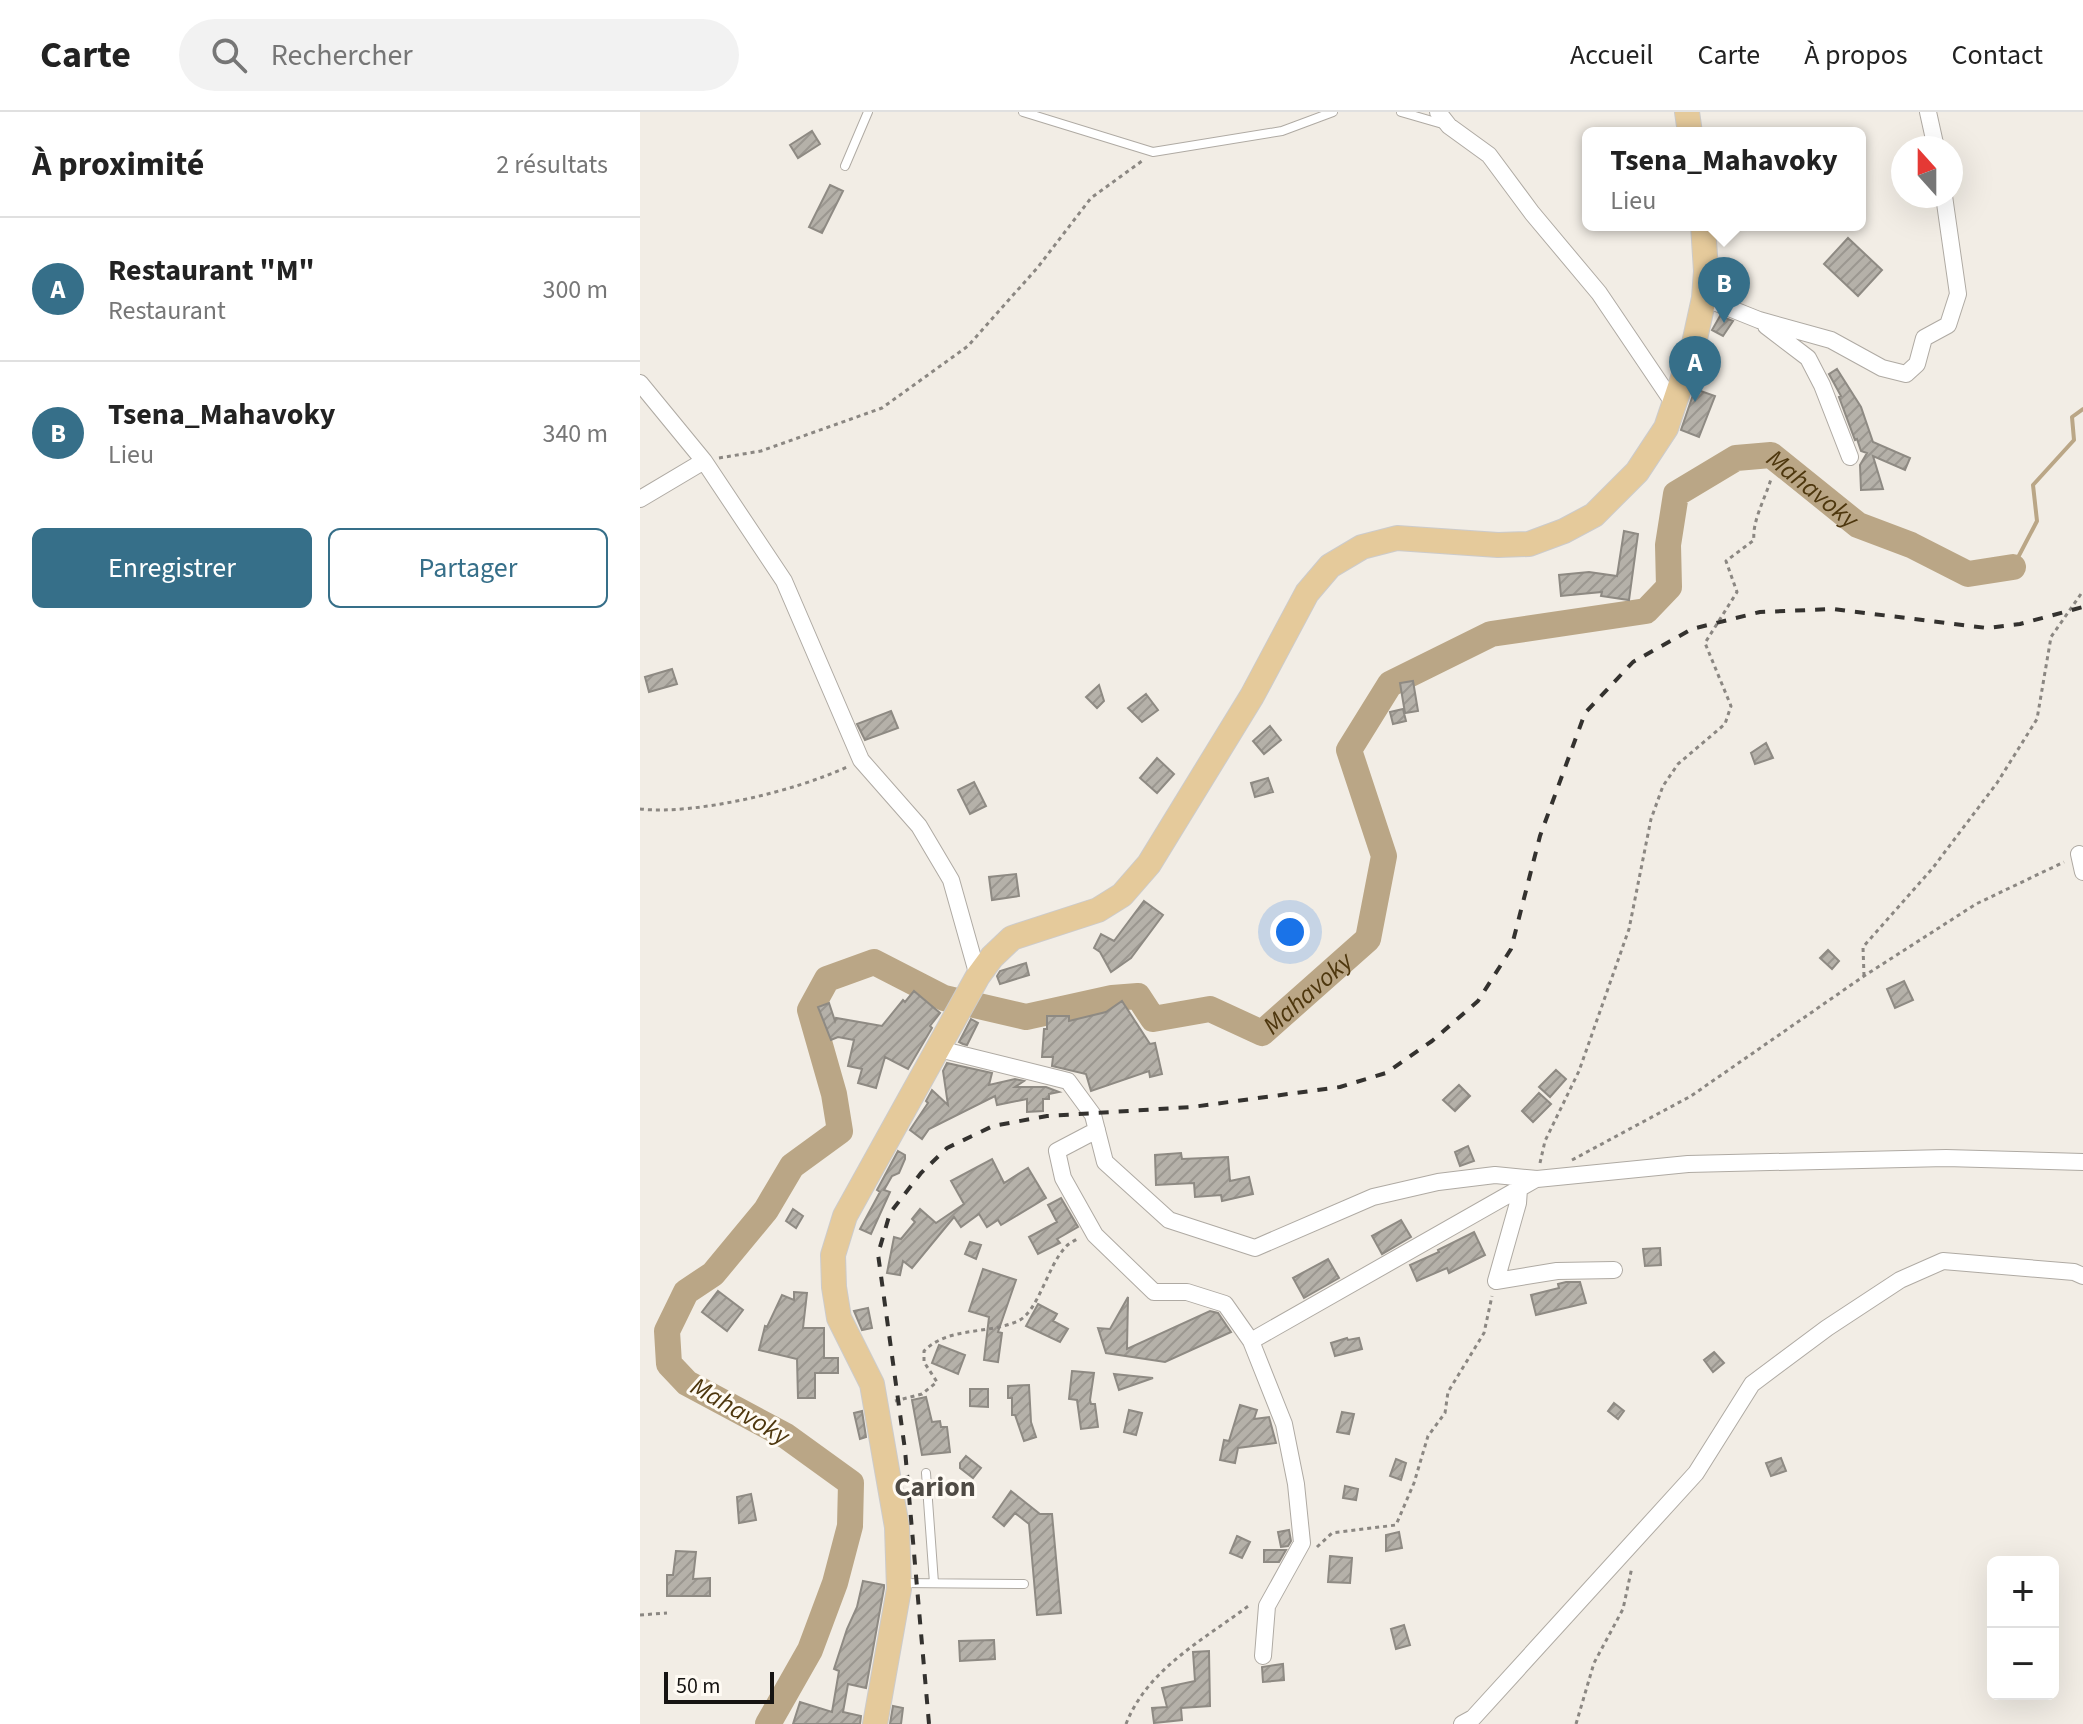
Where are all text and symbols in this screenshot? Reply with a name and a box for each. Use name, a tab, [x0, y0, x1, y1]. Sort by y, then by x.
search box	[179, 19, 739, 91]
text: Carte	[40, 28, 131, 82]
icon: search	[207, 33, 251, 77]
text: Rechercher	[271, 34, 413, 77]
text: Accueil	[1570, 35, 1653, 75]
text: Carte	[1697, 35, 1760, 75]
text: À propos	[1804, 35, 1908, 75]
text: Contact	[1952, 35, 2043, 75]
popup	[1582, 127, 1866, 231]
north arrow	[1891, 136, 1963, 208]
text: Tsena_Mahavoky	[1610, 139, 1838, 182]
text: À proximité	[32, 140, 204, 189]
text: 2 résultats	[496, 146, 608, 183]
text: Lieu	[1610, 182, 1656, 219]
text: Restaurant "M"	[108, 249, 315, 292]
pin: B	[1698, 257, 1750, 323]
text: A	[51, 271, 65, 308]
text: 300 m	[542, 271, 608, 308]
text: Restaurant	[108, 292, 226, 329]
pin: A	[1669, 336, 1721, 402]
text: Tsena_Mahavoky	[108, 393, 335, 436]
text: B	[50, 415, 66, 452]
text: 340 m	[542, 415, 608, 452]
text: Lieu	[108, 436, 154, 473]
water label: Mahavoky	[1759, 440, 1868, 538]
button: Enregistrer	[32, 528, 312, 608]
button: Partager	[328, 528, 608, 608]
your location	[1270, 912, 1310, 952]
water label: Mahavoky	[1254, 942, 1361, 1043]
water label: Mahavoky	[684, 1368, 798, 1455]
district label: Carion	[894, 1467, 976, 1507]
map controls	[1987, 1556, 2059, 1700]
button: +	[1987, 1556, 2059, 1628]
button: −	[1987, 1628, 2059, 1700]
scale bar	[664, 1668, 774, 1704]
text: 50 m	[676, 1670, 721, 1702]

